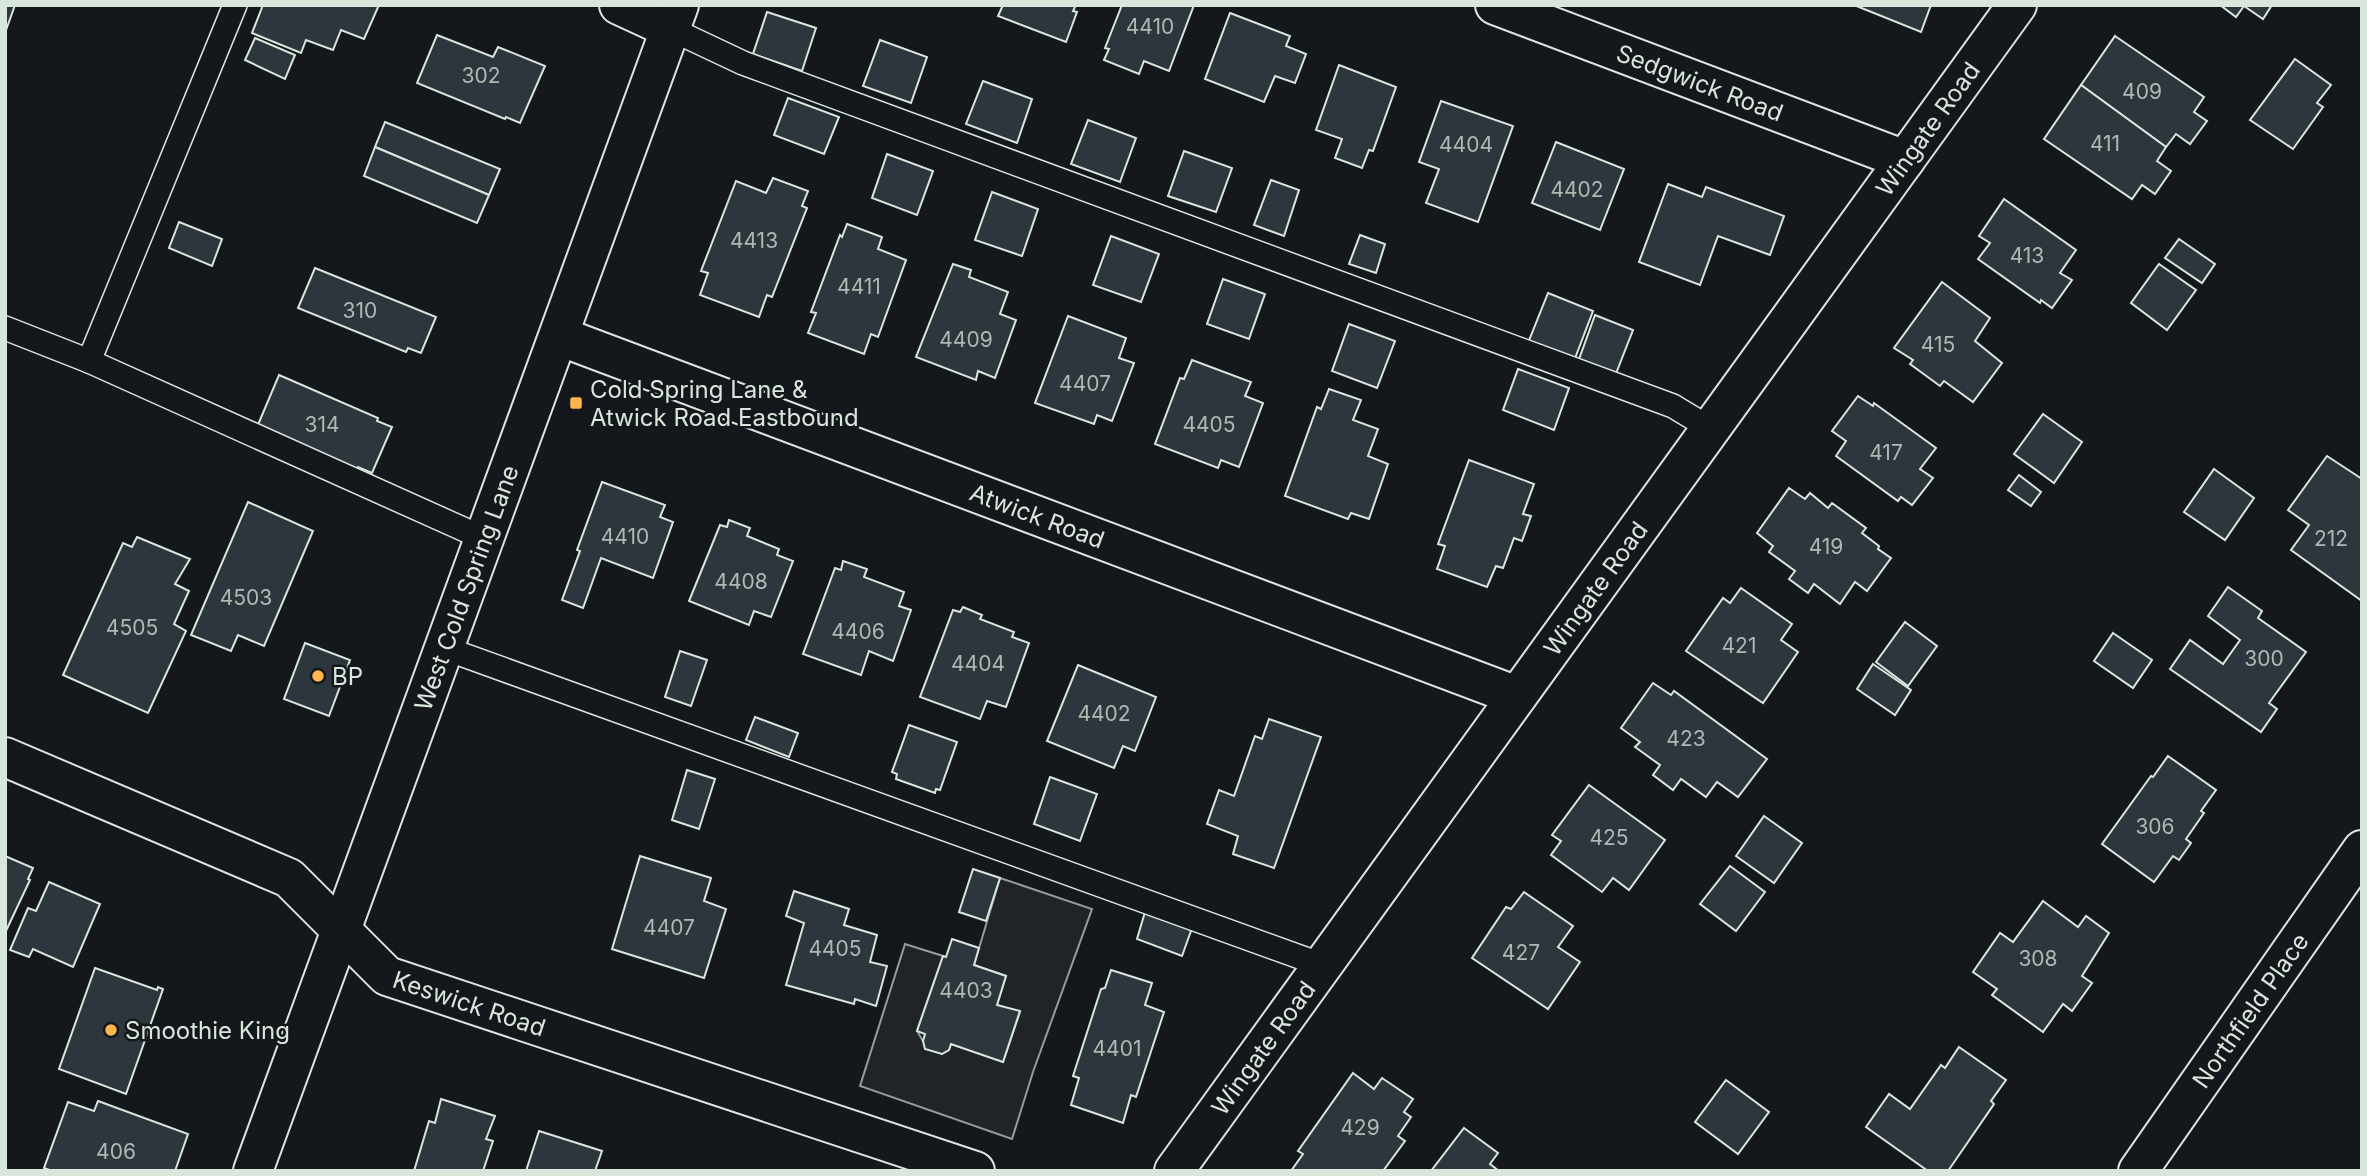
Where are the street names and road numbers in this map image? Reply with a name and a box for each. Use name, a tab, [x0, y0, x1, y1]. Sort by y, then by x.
street label: Sedgwick Road	[1612, 38, 1787, 127]
street label: Wingate Road	[1869, 56, 1986, 201]
street label: West Cold Spring Lane	[408, 461, 524, 714]
street label: Atwick Road	[966, 477, 1109, 554]
street label: Wingate Road	[1537, 516, 1653, 661]
street label: Northfield Place	[2186, 927, 2314, 1093]
street label: Keswick Road	[389, 965, 549, 1042]
street label: Wingate Road	[1205, 975, 1321, 1120]

